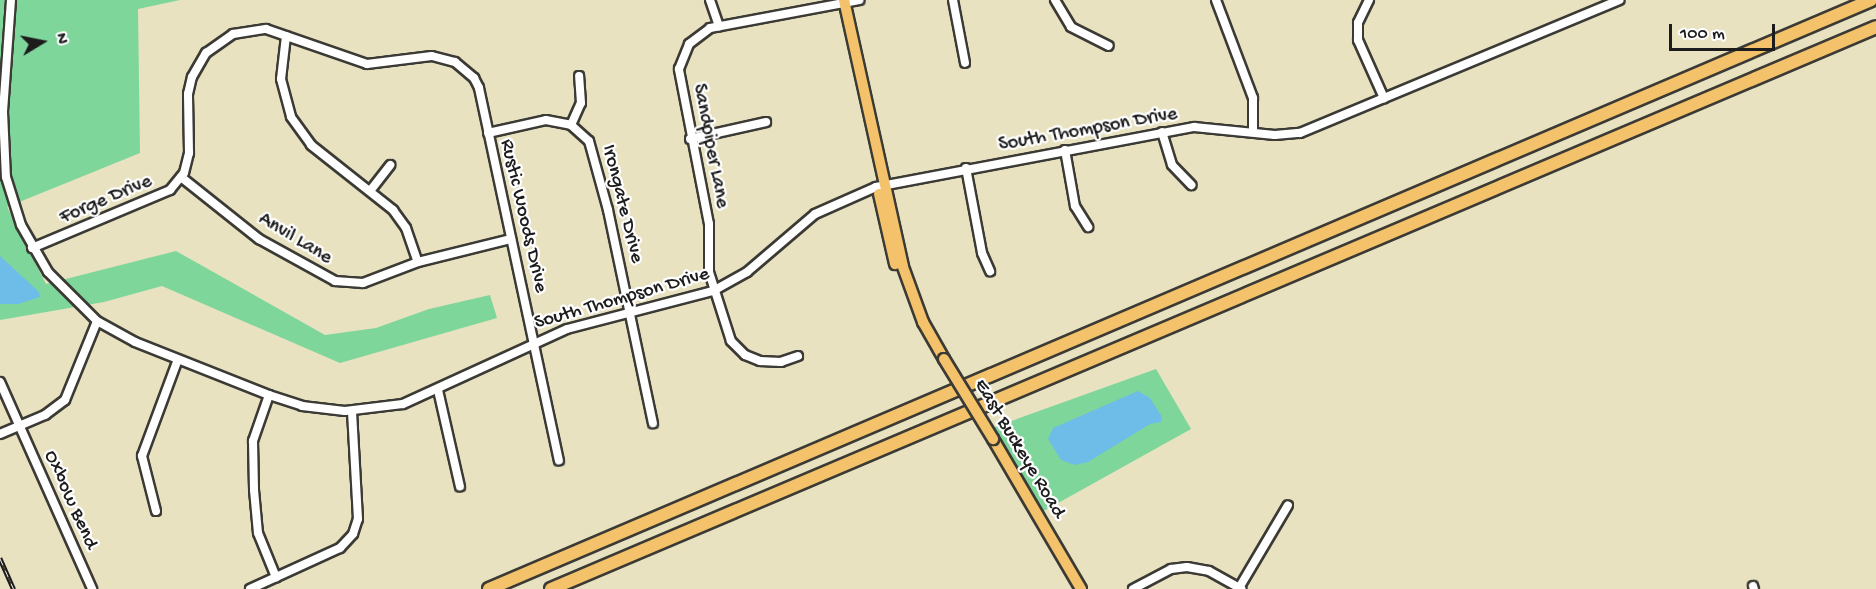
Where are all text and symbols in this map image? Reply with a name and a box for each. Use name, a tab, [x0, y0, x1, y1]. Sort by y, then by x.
north arrow	[12, 12, 72, 72]
scale bar	[1672, 12, 1778, 50]
text: 100 m	[1680, 24, 1725, 45]
text: N	[50, 32, 70, 46]
street label: Sandpiper Lane	[686, 82, 734, 210]
street label: South Thompson Drive	[997, 102, 1179, 158]
street label: Rustic Woods Drive	[494, 137, 552, 295]
street label: Irongate Drive	[596, 142, 648, 266]
street label: Forge Drive	[56, 170, 156, 230]
street label: Anvil Lane	[254, 208, 336, 270]
street label: South Thompson Drive	[532, 263, 712, 335]
street label: East Buckeye Road	[968, 375, 1070, 523]
street label: Oxbow Bend	[38, 447, 102, 553]

